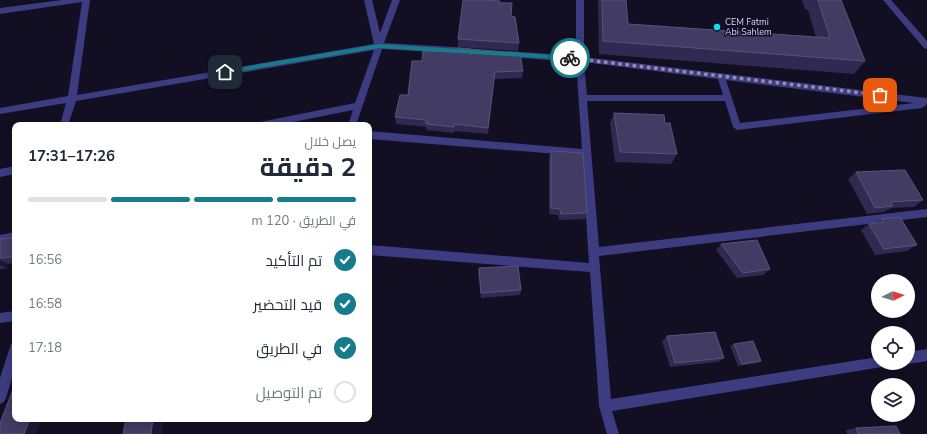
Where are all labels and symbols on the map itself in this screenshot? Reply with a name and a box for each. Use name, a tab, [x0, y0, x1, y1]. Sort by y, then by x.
place label: CEM Fatmi Abi Sahlem	[725, 16, 772, 38]
marker: CEM Fatmi Abi Sahlem	[712, 22, 722, 32]
courier	[550, 38, 590, 78]
pin	[208, 55, 242, 89]
pin	[863, 78, 897, 112]
north arrow	[871, 274, 915, 318]

